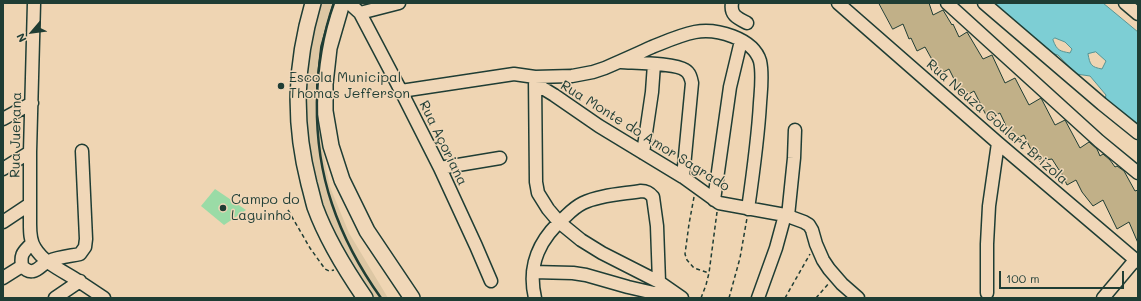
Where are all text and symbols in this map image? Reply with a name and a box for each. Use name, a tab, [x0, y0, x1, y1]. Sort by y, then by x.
north arrow	[12, 12, 52, 52]
text: N	[12, 31, 30, 45]
street label: Rua Neuza Goulart Brizola	[923, 56, 1071, 188]
place label: Escola Municipal Thomas Jefferson	[289, 70, 410, 102]
street label: Rua Monte do Amor Sagrado	[557, 77, 733, 195]
marker: Escola Municipal Thomas Jefferson	[276, 81, 286, 91]
street label: Rua Juerana	[7, 92, 25, 178]
street label: Rua Açoriana	[415, 98, 471, 188]
place label: Campo do Laguinho	[231, 192, 299, 224]
marker: Campo do Laguinho	[218, 203, 228, 213]
scale bar	[1001, 263, 1126, 289]
text: 100 m	[1006, 270, 1040, 286]

